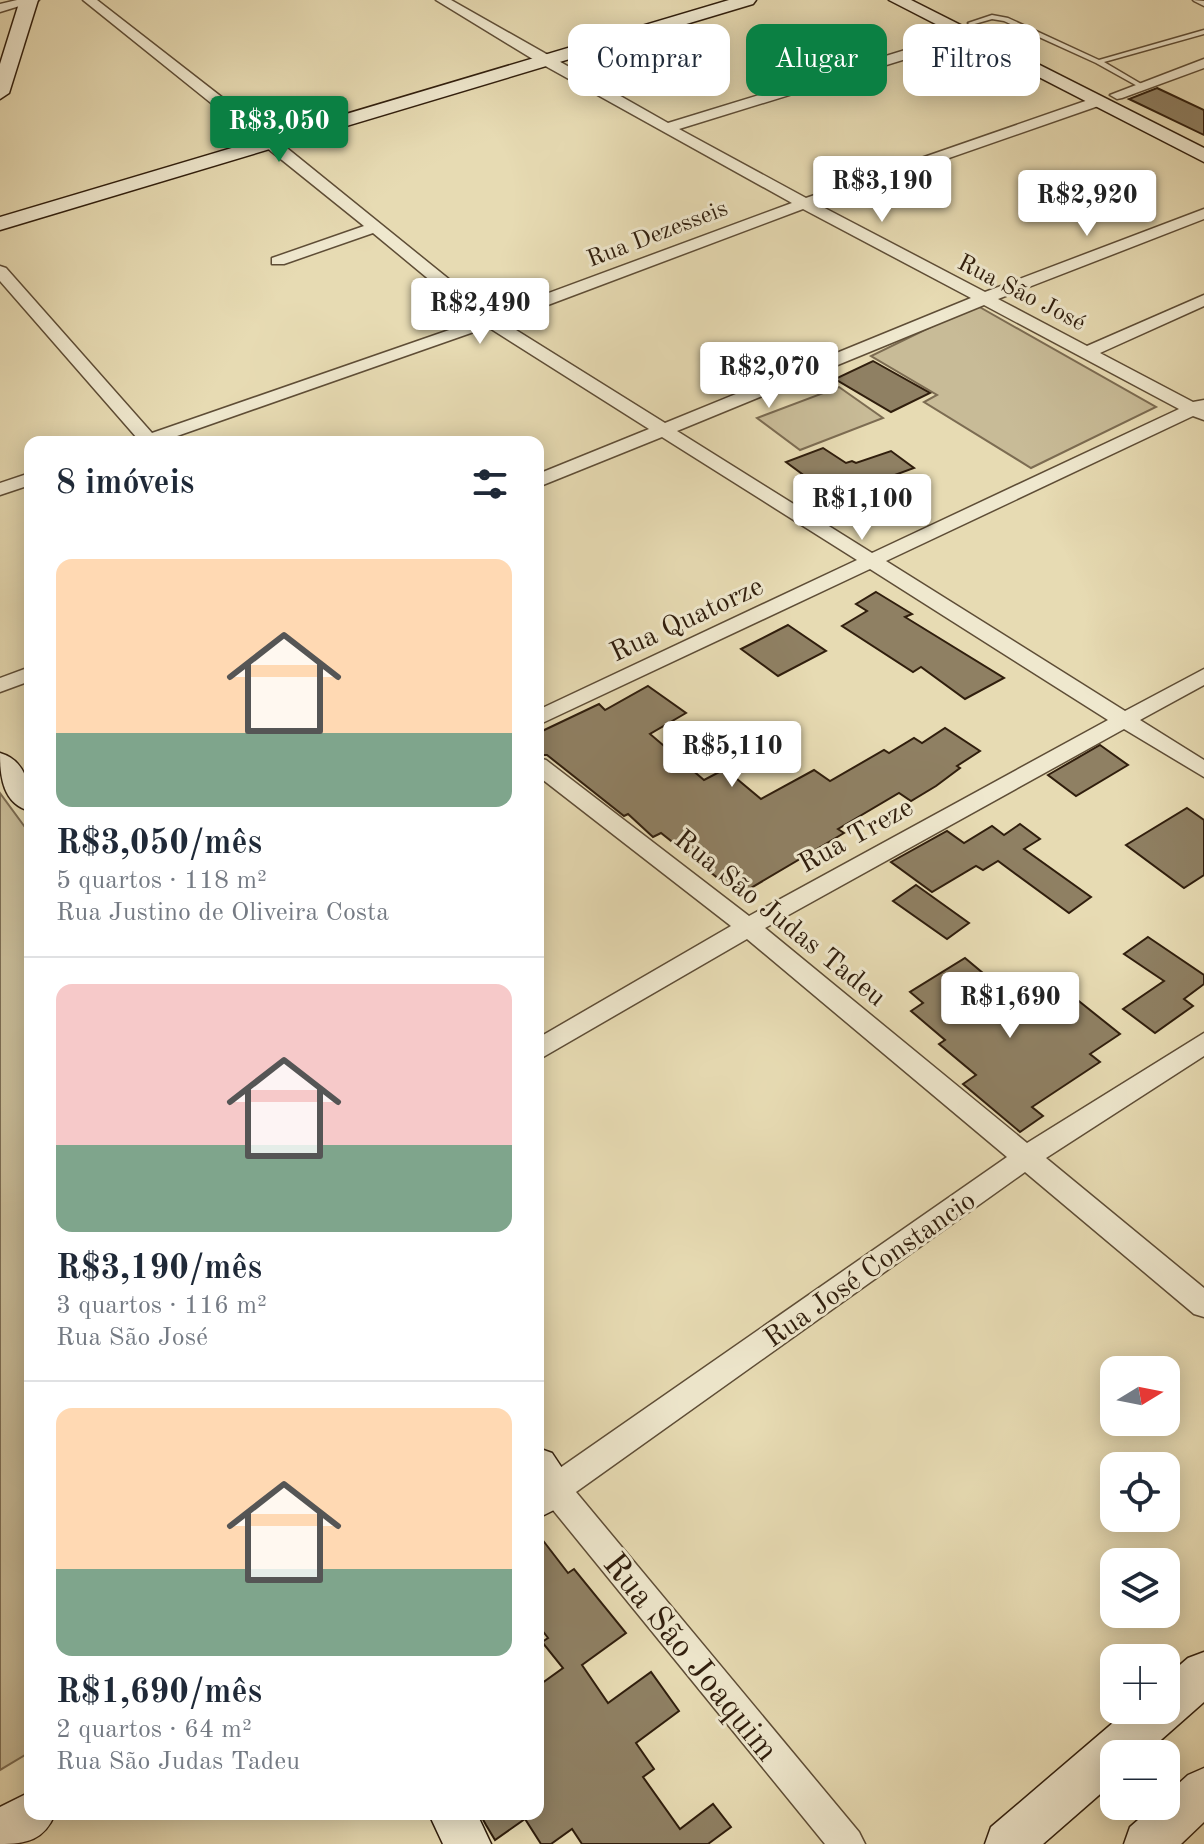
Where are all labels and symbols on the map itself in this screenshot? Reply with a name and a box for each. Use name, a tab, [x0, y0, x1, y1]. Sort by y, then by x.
pin: R$3,050	[205, 96, 353, 164]
pin: R$3,190	[808, 156, 956, 224]
pin: R$2,920	[1013, 170, 1161, 238]
street label: Rua Dezesseis	[584, 197, 731, 273]
street label: Rua São José	[953, 251, 1089, 336]
pin: R$2,490	[406, 278, 554, 346]
pin: R$2,070	[695, 342, 843, 410]
pin: R$1,100	[788, 474, 936, 542]
street label: Rua Quatorze	[606, 573, 768, 668]
pin: R$5,110	[658, 721, 806, 789]
street label: Rua Treze	[794, 794, 918, 879]
street label: Rua São Judas Tadeu	[668, 826, 890, 1013]
pin: R$1,690	[936, 972, 1084, 1040]
street label: Rua José Constancio	[760, 1187, 982, 1354]
north arrow	[1100, 1356, 1180, 1436]
street label: Rua São Joaquim	[596, 1548, 784, 1768]

